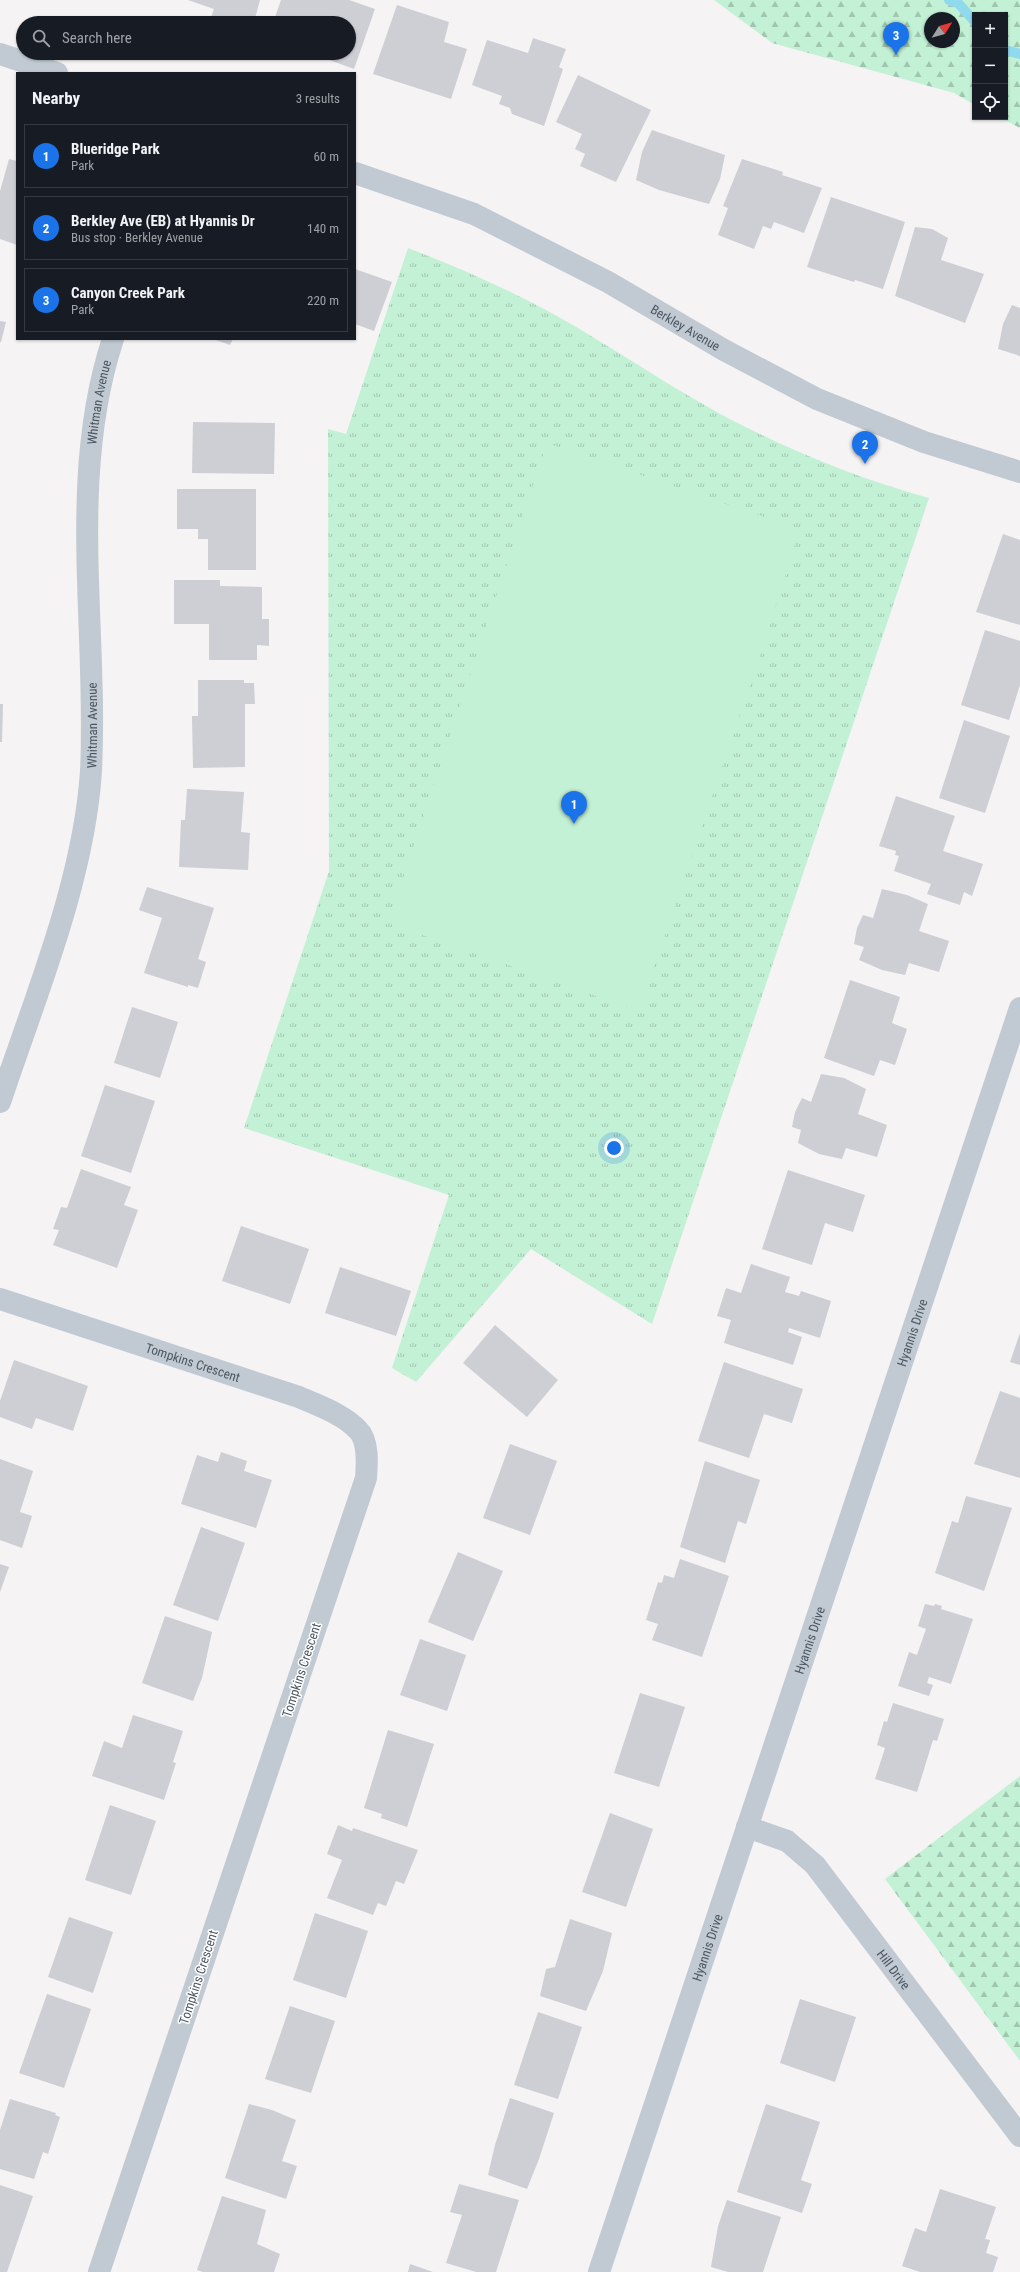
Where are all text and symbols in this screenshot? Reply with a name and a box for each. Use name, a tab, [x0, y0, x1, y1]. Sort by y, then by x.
north arrow	[924, 12, 960, 48]
map controls	[972, 12, 1008, 120]
button: +	[972, 12, 1008, 48]
search box	[16, 16, 356, 60]
pin: 3	[883, 22, 909, 55]
icon: search	[30, 27, 52, 49]
text: Search here	[62, 29, 132, 47]
button: −	[972, 48, 1008, 84]
button: locate	[972, 84, 1008, 120]
text: Nearby	[32, 88, 80, 108]
text: 3 results	[296, 91, 340, 106]
text: Blueridge Park	[71, 140, 160, 158]
text: 1	[43, 149, 49, 164]
text: 60 m	[313, 149, 339, 164]
text: Park	[71, 158, 94, 173]
text: Berkley Ave (EB) at Hyannis Dr	[71, 212, 255, 230]
text: 2	[43, 221, 49, 236]
text: 140 m	[307, 221, 339, 236]
text: Bus stop · Berkley Avenue	[71, 230, 203, 245]
text: Canyon Creek Park	[71, 284, 185, 302]
text: 3	[43, 293, 49, 308]
text: 220 m	[307, 293, 339, 308]
text: Park	[71, 302, 94, 317]
street label: Berkley Avenue	[648, 302, 723, 354]
street label: Whitman Avenue	[84, 358, 114, 445]
pin: 2	[852, 431, 878, 464]
street label: Whitman Avenue	[84, 682, 100, 769]
pin: 1	[561, 791, 587, 824]
your location	[604, 1138, 624, 1158]
street label: Hyannis Drive	[894, 1297, 931, 1369]
street label: Tompkins Crescent	[144, 1340, 242, 1385]
street label: Hyannis Drive	[792, 1605, 828, 1676]
street label: Tompkins Crescent	[279, 1621, 324, 1719]
street label: Hyannis Drive	[689, 1912, 726, 1983]
street label: Tompkins Crescent	[176, 1928, 221, 2026]
street label: Hill Drive	[874, 1947, 913, 1992]

